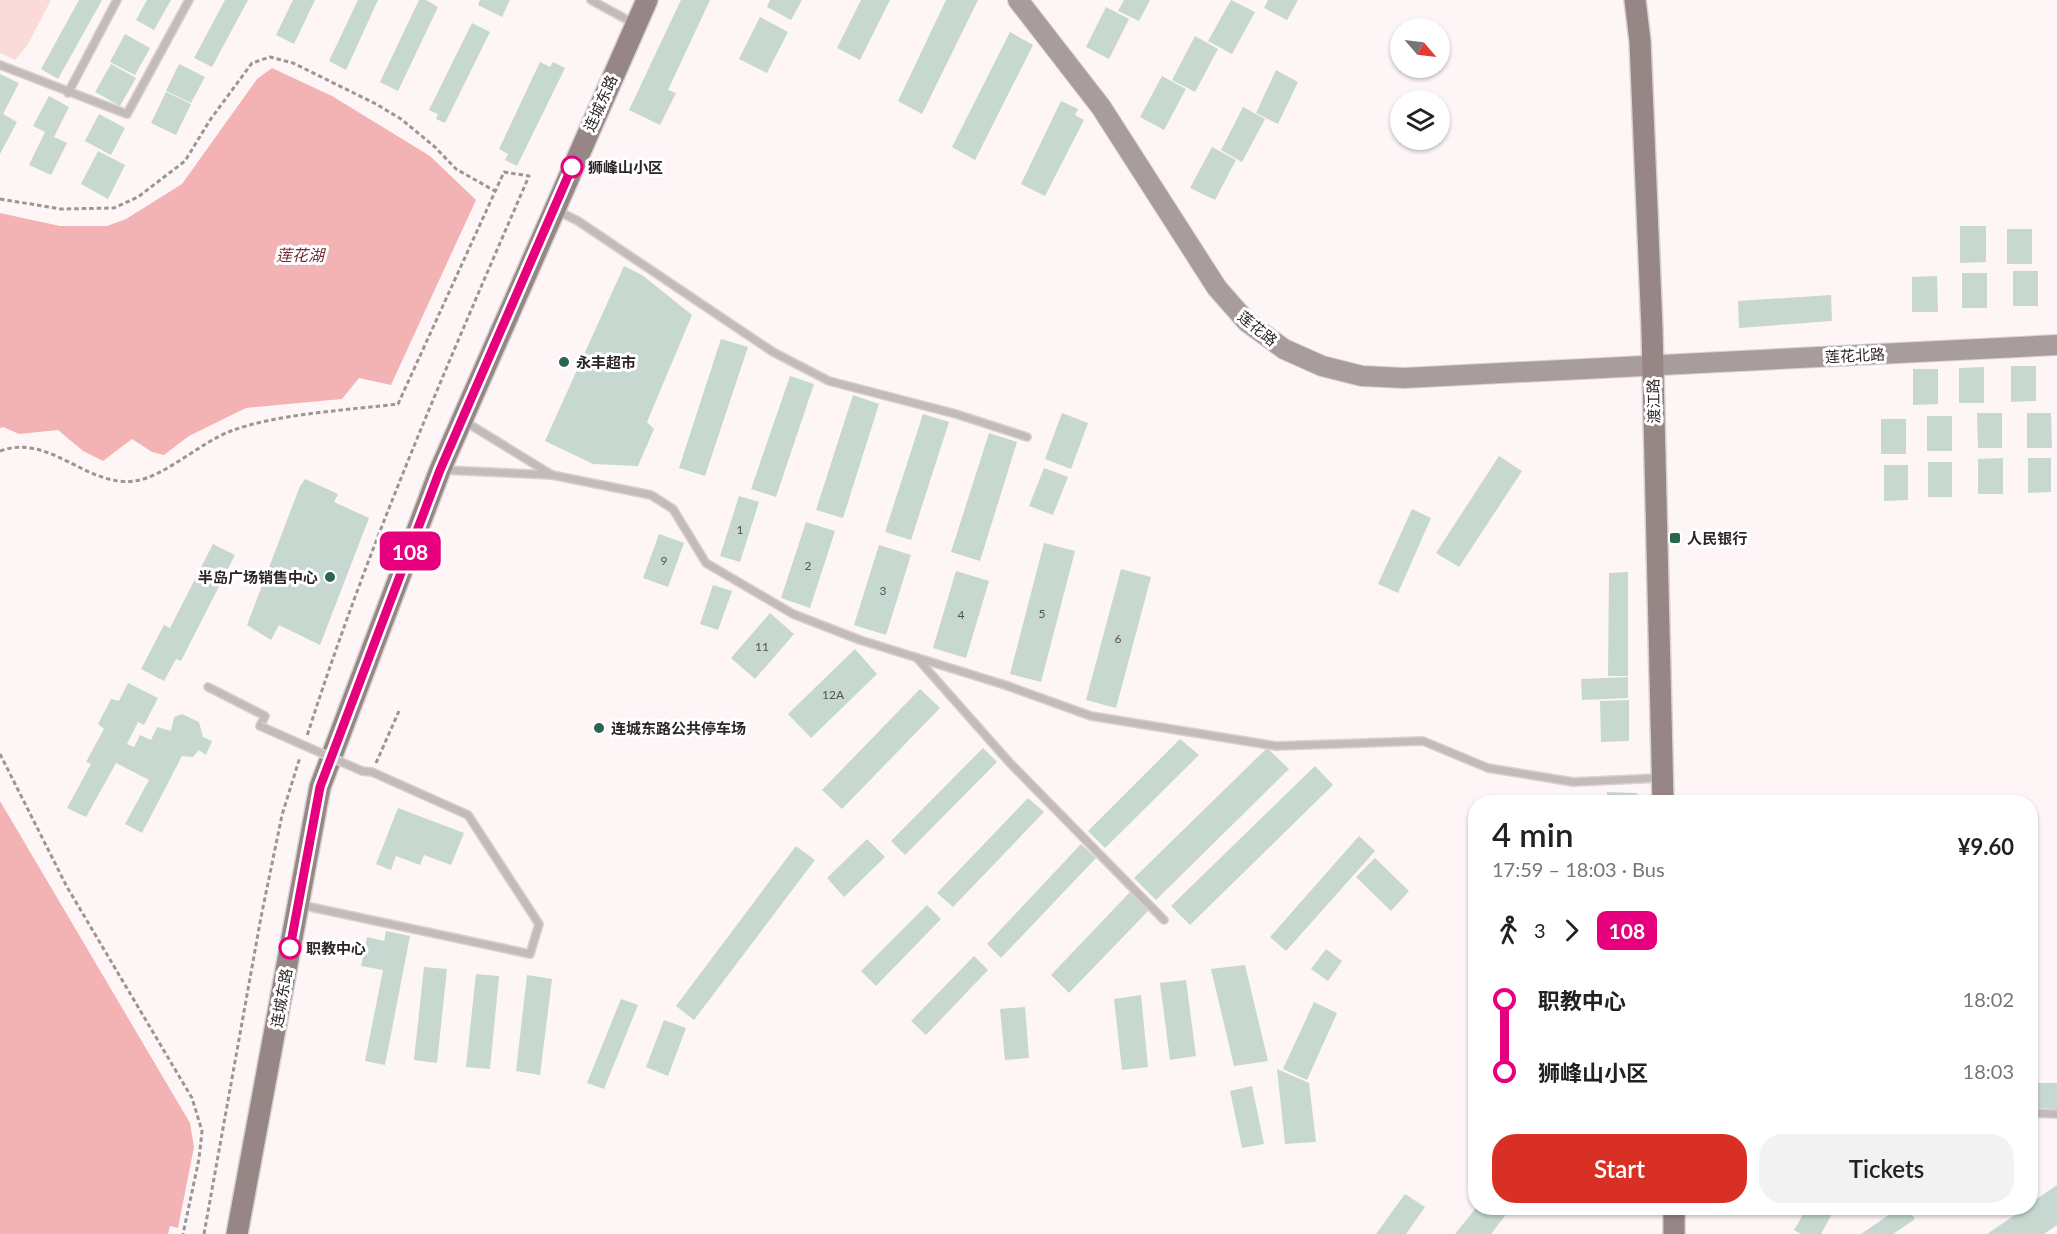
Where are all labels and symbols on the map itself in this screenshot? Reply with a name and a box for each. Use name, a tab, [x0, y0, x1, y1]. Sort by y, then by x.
north arrow	[1390, 18, 1450, 78]
street label: 连城东路	[580, 72, 620, 134]
marker: 狮峰山小区	[561, 156, 583, 178]
place label: 狮峰山小区	[588, 158, 663, 176]
water label: 莲花湖	[276, 245, 327, 264]
street label: 莲花路	[1235, 307, 1281, 349]
street label: 莲花北路	[1825, 344, 1885, 366]
place label: 永丰超市	[576, 353, 636, 371]
marker: 永丰超市	[557, 355, 571, 369]
street label: 渡江路	[1644, 378, 1662, 424]
house number: 1	[737, 522, 744, 537]
place label: 人民银行	[1687, 529, 1747, 547]
marker: 人民银行	[1668, 531, 1682, 545]
line badge: 108	[376, 532, 444, 570]
house number: 9	[661, 553, 668, 568]
house number: 2	[805, 558, 812, 573]
place label: 半岛广场销售中心	[198, 568, 318, 586]
marker: 半岛广场销售中心	[323, 570, 337, 584]
house number: 3	[880, 583, 887, 598]
house number: 5	[1039, 606, 1046, 621]
house number: 4	[958, 607, 965, 622]
house number: 6	[1115, 631, 1122, 646]
house number: 11	[755, 639, 769, 654]
house number: 12A	[822, 687, 845, 702]
place label: 连城东路公共停车场	[611, 719, 746, 737]
marker: 连城东路公共停车场	[592, 721, 606, 735]
marker: 职教中心	[279, 937, 301, 959]
place label: 职教中心	[306, 939, 366, 957]
street label: 连城东路	[267, 967, 295, 1029]

